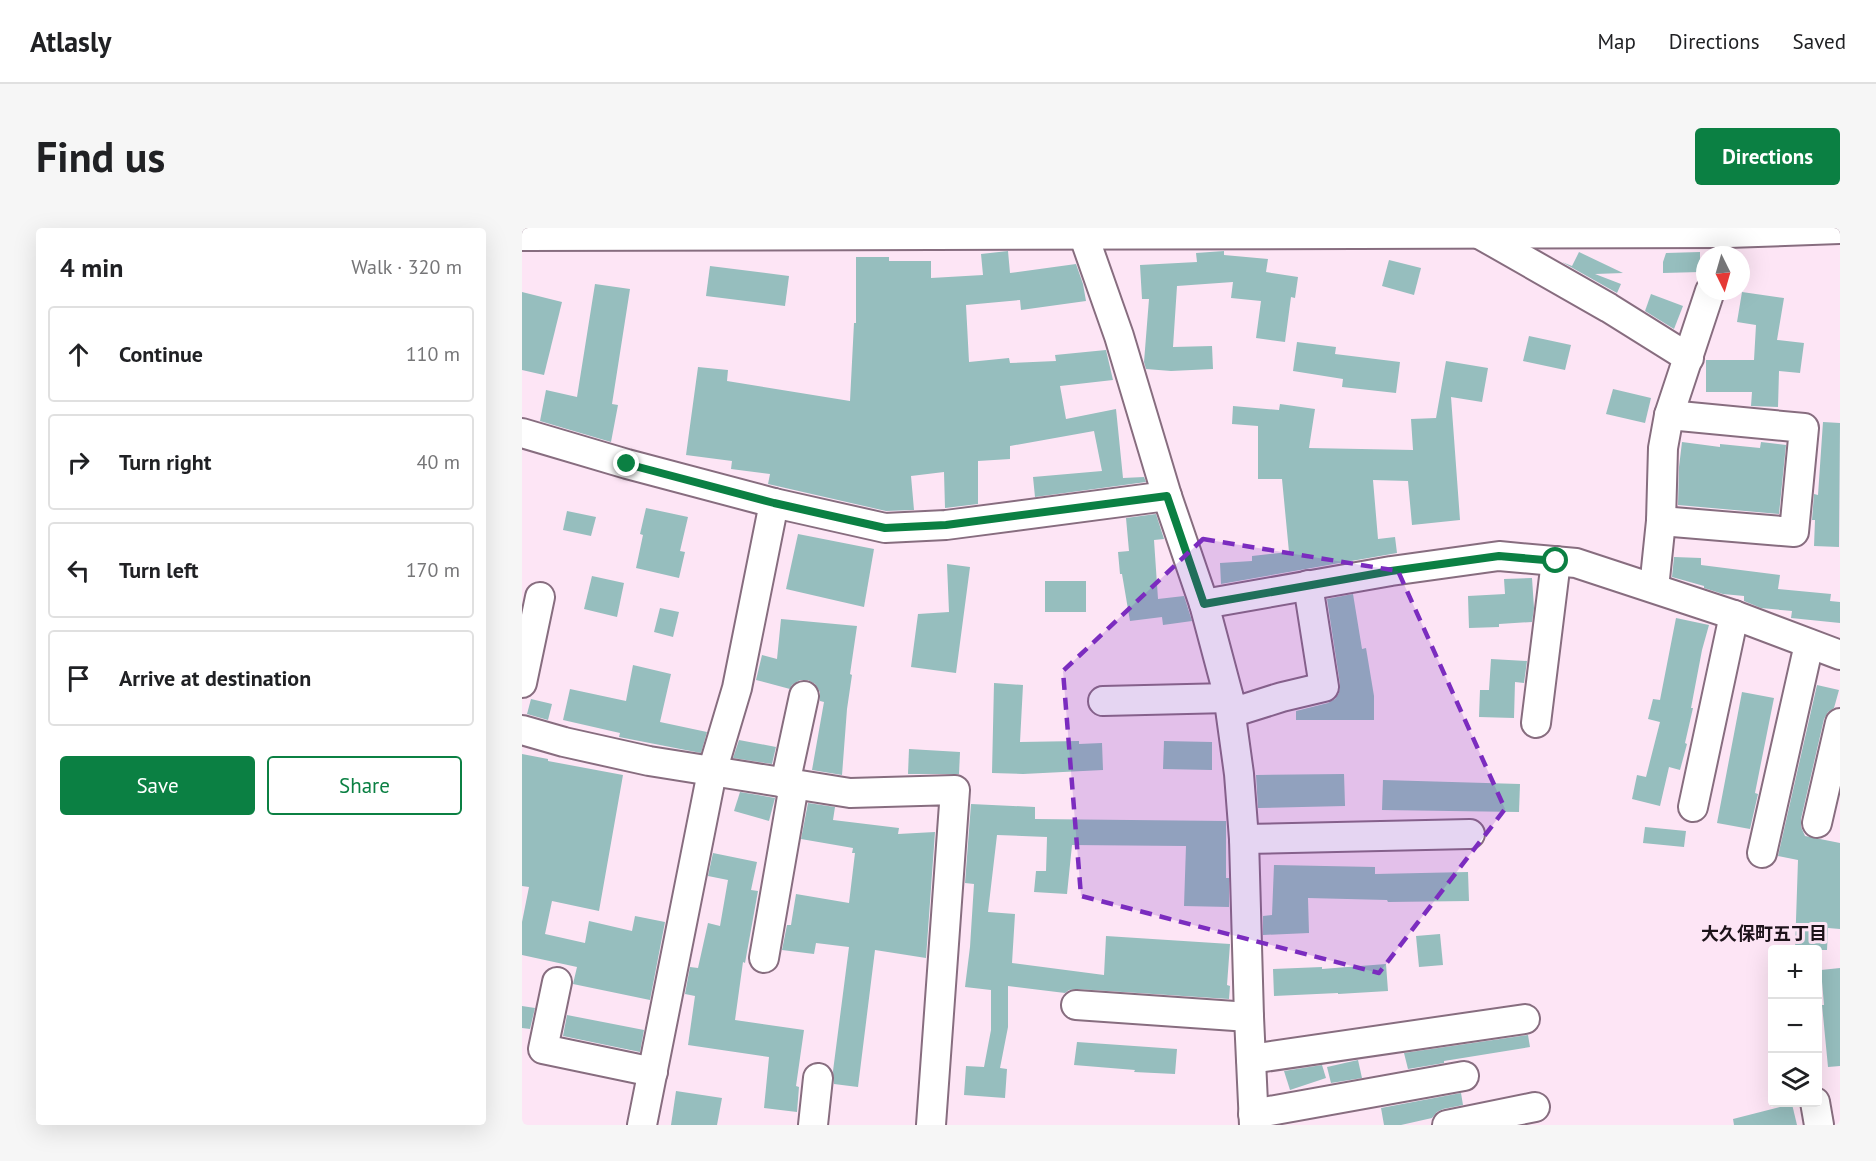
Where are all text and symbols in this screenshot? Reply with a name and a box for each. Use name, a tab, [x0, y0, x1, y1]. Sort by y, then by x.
text: Atlasly	[30, 23, 112, 60]
text: Map	[1597, 28, 1636, 55]
text: Directions	[1669, 28, 1760, 55]
text: Saved	[1793, 28, 1846, 55]
button: Directions	[1695, 128, 1840, 185]
text: Find us	[36, 129, 165, 184]
north arrow	[1696, 246, 1750, 300]
text: 4 min	[60, 251, 123, 284]
text: Walk · 320 m	[351, 254, 462, 280]
icon: ahead	[62, 338, 95, 371]
text: Continue	[119, 340, 203, 368]
text: 110 m	[406, 341, 460, 367]
icon: right	[62, 446, 95, 479]
text: Turn right	[119, 448, 211, 476]
text: 40 m	[417, 449, 460, 475]
route end	[613, 450, 639, 476]
route start	[1542, 547, 1568, 573]
icon: left	[62, 554, 95, 587]
text: Turn left	[119, 556, 199, 584]
text: 170 m	[406, 557, 460, 583]
icon: arrive	[62, 662, 95, 695]
text: Arrive at destination	[119, 664, 311, 692]
button: Save	[60, 756, 255, 815]
button: Share	[267, 756, 462, 815]
district label: 大久保町五丁目	[1701, 922, 1827, 945]
map controls	[1768, 945, 1822, 1107]
button: +	[1768, 945, 1822, 999]
button: −	[1768, 999, 1822, 1053]
button: layers	[1768, 1053, 1822, 1107]

